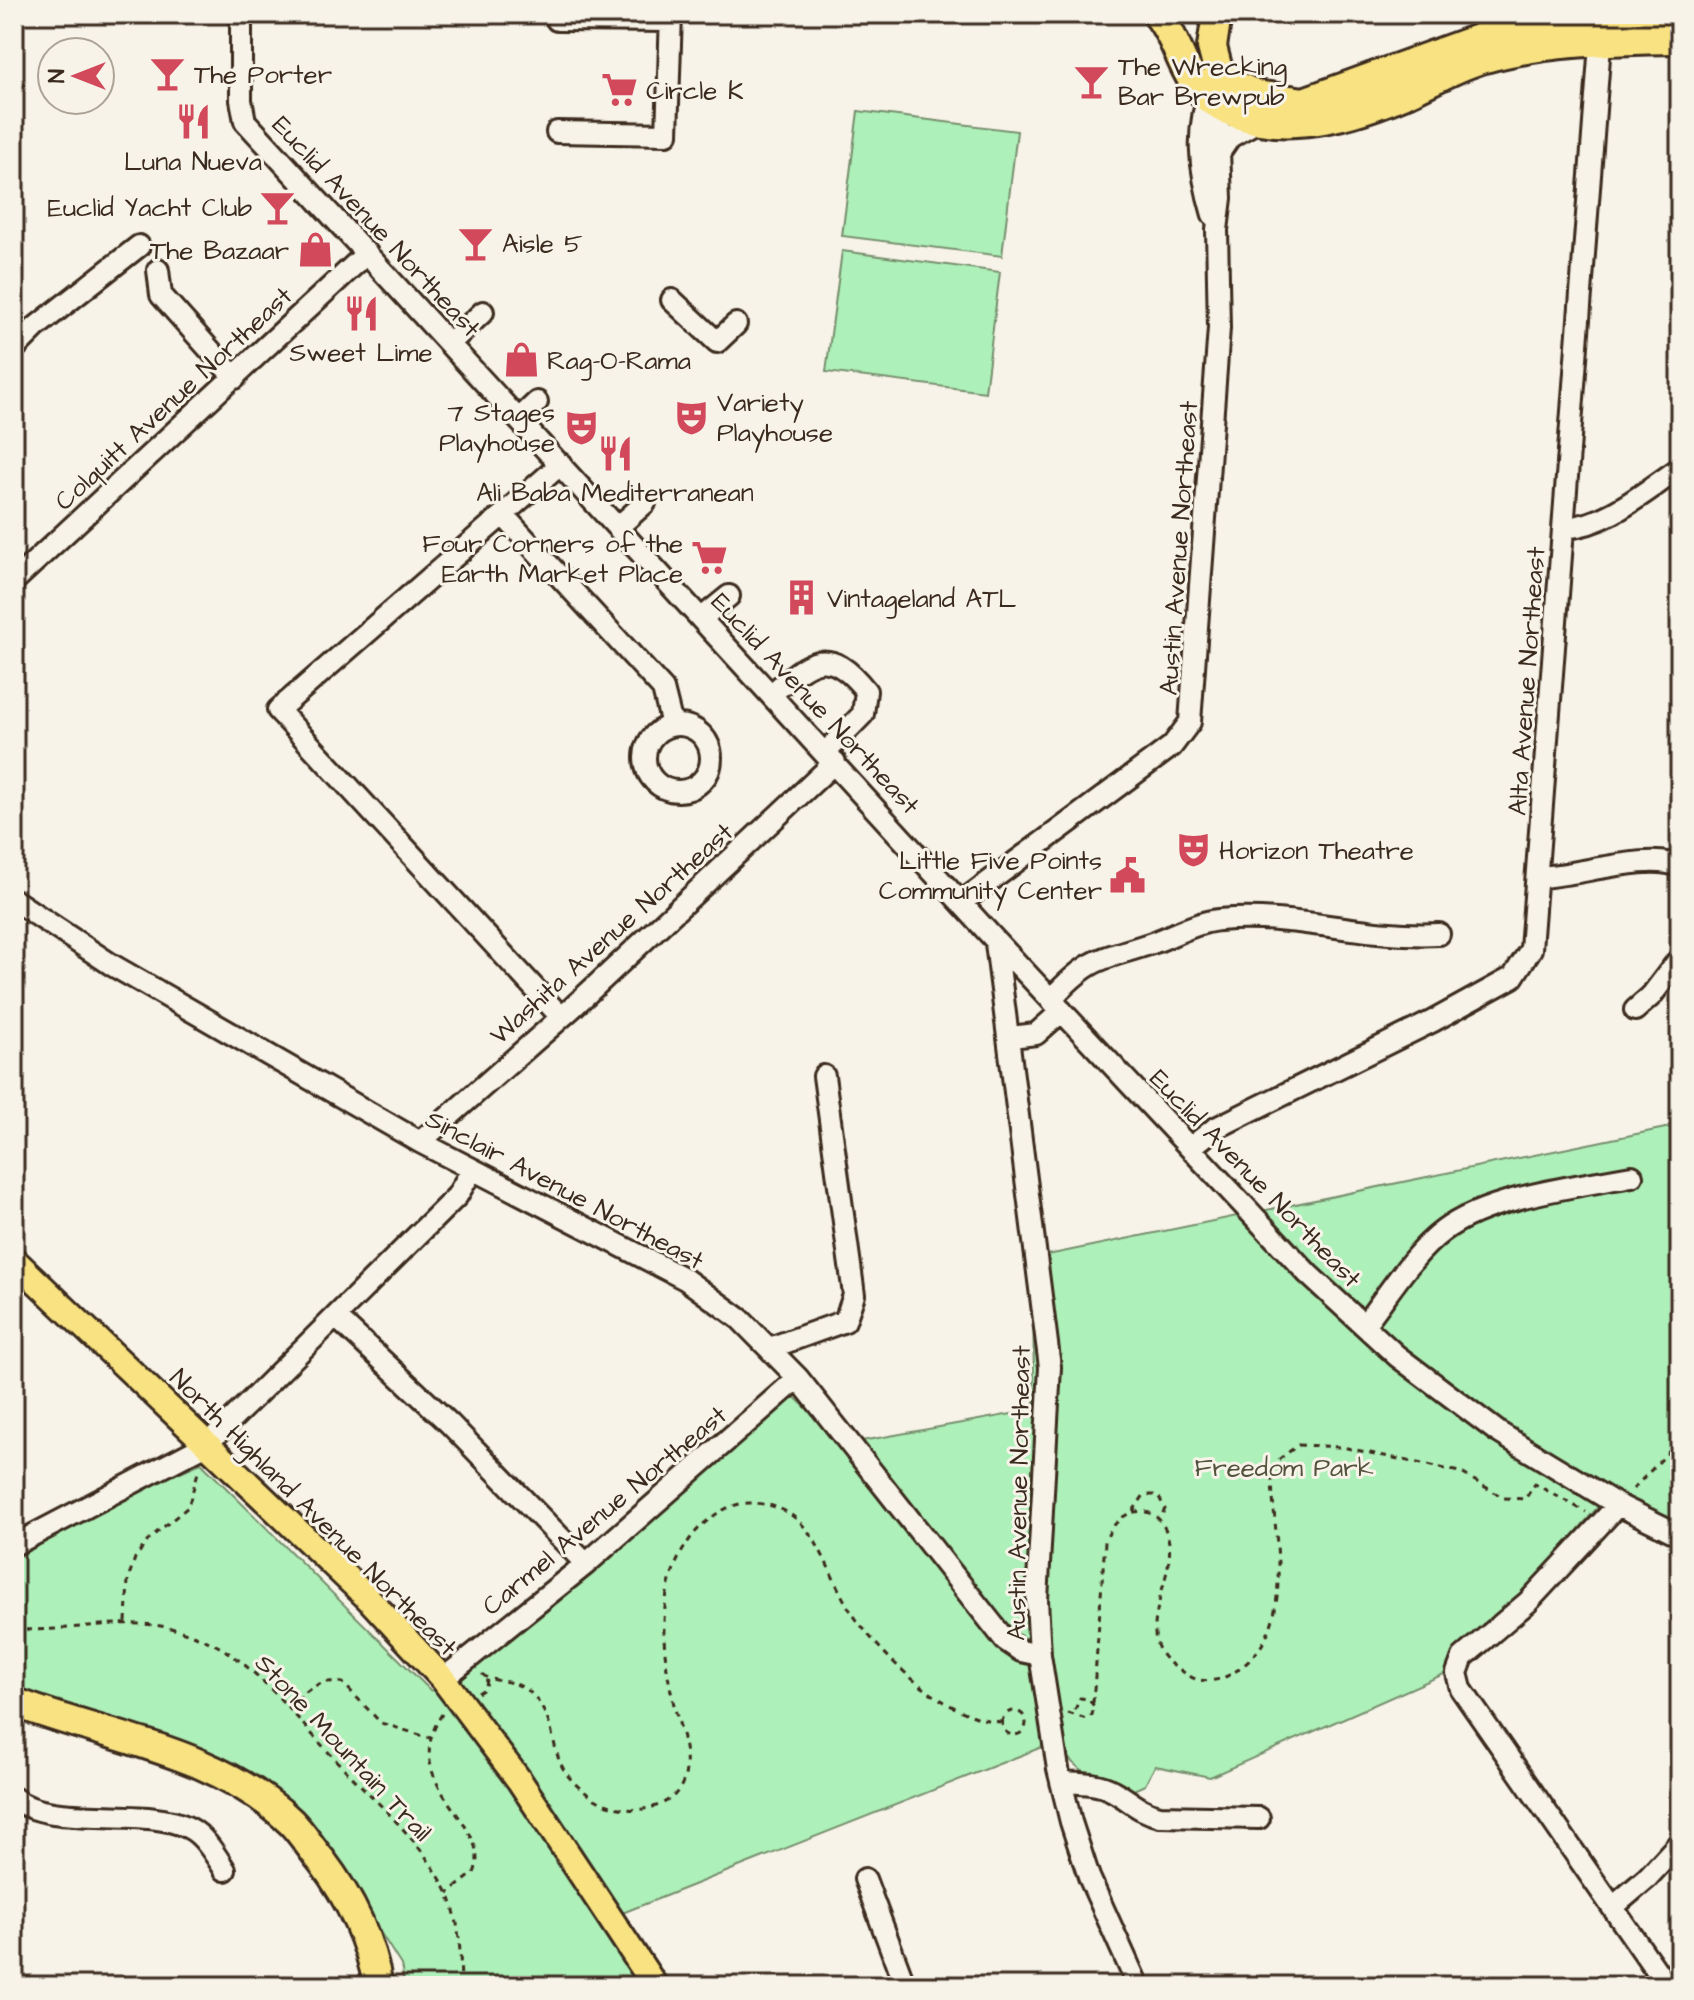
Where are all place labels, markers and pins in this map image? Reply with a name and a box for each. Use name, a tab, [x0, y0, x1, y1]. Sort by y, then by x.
place label: The Wrecking Bar Brewpub	[1118, 49, 1287, 115]
bar icon: The Porter	[149, 55, 187, 93]
place label: The Porter	[194, 57, 332, 93]
bar icon: The Wrecking Bar Brewpub	[1073, 62, 1111, 100]
supermarket icon: Circle K	[601, 71, 639, 109]
place label: Circle K	[646, 73, 744, 109]
restaurant icon: Luna Nueva	[174, 103, 212, 141]
place label: Luna Nueva	[124, 144, 262, 180]
bar icon: Euclid Yacht Club	[259, 188, 297, 226]
place label: Euclid Yacht Club	[48, 190, 252, 226]
bar icon: Aisle 5	[457, 224, 495, 262]
place label: Aisle 5	[502, 226, 583, 262]
shop icon: The Bazaar	[296, 231, 334, 269]
place label: The Bazaar	[150, 233, 289, 269]
restaurant icon: Sweet Lime	[342, 294, 380, 332]
place label: Sweet Lime	[289, 335, 433, 371]
shop icon: Rag-O-Rama	[502, 341, 540, 379]
place label: Rag-O-Rama	[547, 343, 691, 381]
place label: Variety Playhouse	[717, 385, 833, 453]
place label: 7 Stages Playhouse	[439, 395, 555, 463]
theatre icon: Variety Playhouse	[672, 398, 710, 436]
theatre icon: 7 Stages Playhouse	[562, 408, 600, 446]
restaurant icon: Ali Baba Mediterranean	[596, 434, 634, 472]
place label: Ali Baba Mediterranean	[476, 475, 754, 511]
place label: Four Corners of the Earth Market Place	[422, 526, 683, 592]
supermarket icon: Four Corners of the Earth Market Place	[690, 539, 728, 577]
building icon: Vintageland ATL	[782, 579, 820, 617]
place label: Vintageland ATL	[827, 581, 1016, 619]
theatre icon: Horizon Theatre	[1174, 831, 1212, 869]
place label: Horizon Theatre	[1219, 833, 1414, 869]
place label: Little Five Points Community Center	[879, 843, 1102, 911]
public building icon: Little Five Points Community Center	[1109, 856, 1147, 894]

